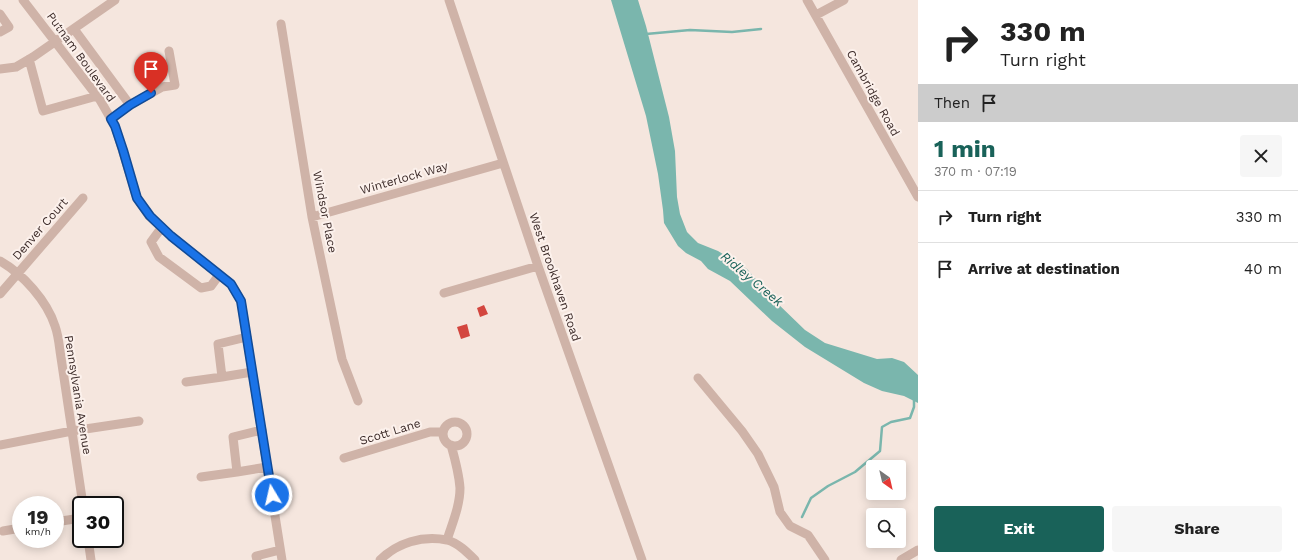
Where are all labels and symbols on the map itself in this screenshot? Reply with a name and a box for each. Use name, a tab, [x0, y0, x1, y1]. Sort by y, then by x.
street label: Putnam Boulevard	[44, 9, 118, 105]
street label: Cambridge Road	[844, 47, 902, 139]
pin	[134, 52, 168, 93]
street label: Winterlock Way	[359, 159, 450, 197]
street label: Windsor Place	[310, 170, 340, 254]
street label: Denver Court	[9, 195, 71, 263]
street label: West Brookhaven Road	[526, 211, 584, 343]
water label: Ridley Creek	[718, 249, 787, 310]
street label: Pennsylvania Avenue	[62, 334, 94, 456]
street label: Scott Lane	[358, 416, 422, 448]
north arrow	[866, 460, 906, 500]
position arrow	[251, 474, 293, 516]
speed limit sign: 30	[72, 496, 124, 548]

